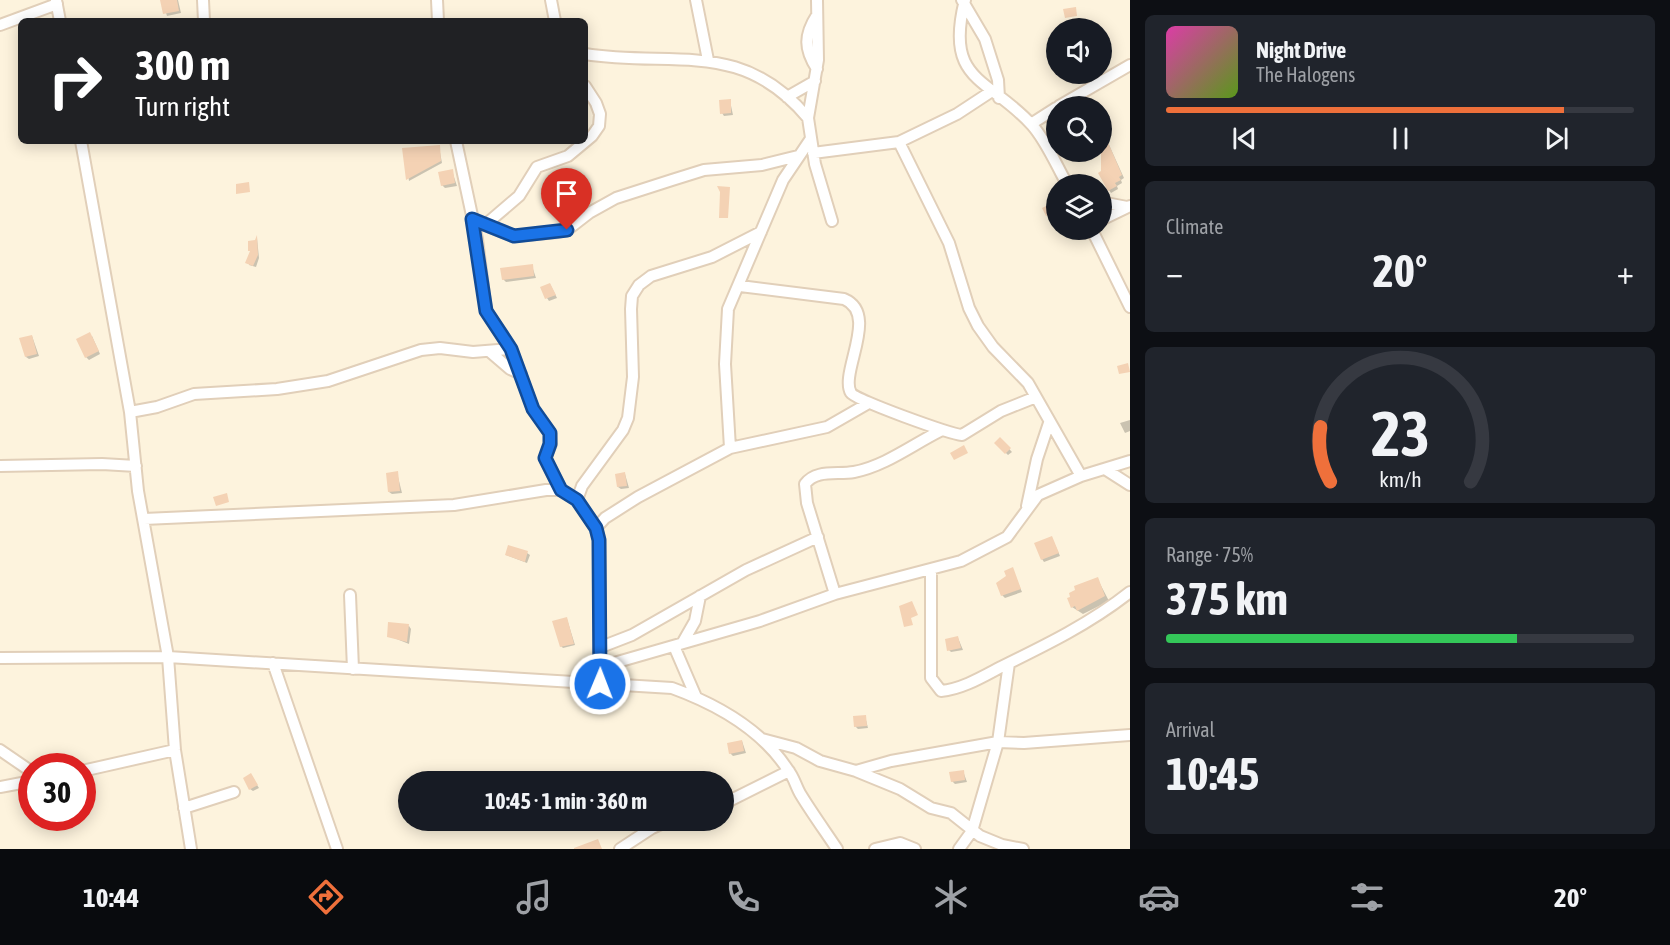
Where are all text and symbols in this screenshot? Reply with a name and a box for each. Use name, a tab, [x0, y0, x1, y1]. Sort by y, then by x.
map controls	[1046, 18, 1112, 240]
button: sound	[1046, 18, 1112, 84]
text: Night Drive	[1256, 37, 1346, 63]
text: 300 m	[135, 41, 230, 89]
icon: right	[36, 42, 114, 120]
text: The Halogens	[1256, 63, 1355, 86]
text: Turn right	[135, 91, 230, 122]
button: search	[1046, 96, 1112, 162]
icon: previous	[1228, 122, 1261, 155]
icon: pause	[1384, 122, 1417, 155]
icon: next	[1540, 122, 1573, 155]
pin	[541, 168, 592, 230]
button: layers	[1046, 174, 1112, 240]
icon: arrive	[550, 177, 583, 210]
text: Climate	[1166, 215, 1223, 238]
text: 20°	[1373, 245, 1427, 297]
text: −	[1166, 253, 1183, 291]
text: +	[1617, 253, 1634, 291]
text: 23	[1371, 398, 1429, 469]
text: km/h	[1379, 467, 1421, 492]
text: Range · 75%	[1166, 543, 1253, 566]
text: 375 km	[1166, 573, 1288, 625]
position arrow	[568, 652, 632, 716]
text: Arrival	[1166, 718, 1215, 741]
text: 10:45	[1166, 748, 1260, 800]
speed limit sign: 30	[18, 753, 96, 831]
text: 10:45 · 1 min · 360 m	[485, 788, 647, 814]
icon: directions	[305, 876, 347, 918]
icon: music	[513, 876, 555, 918]
icon: phone	[722, 876, 764, 918]
icon: climate	[930, 876, 972, 918]
icon: car	[1138, 876, 1180, 918]
icon: filters	[1346, 876, 1388, 918]
text: 10:44	[83, 882, 139, 913]
text: 20°	[1554, 882, 1587, 913]

